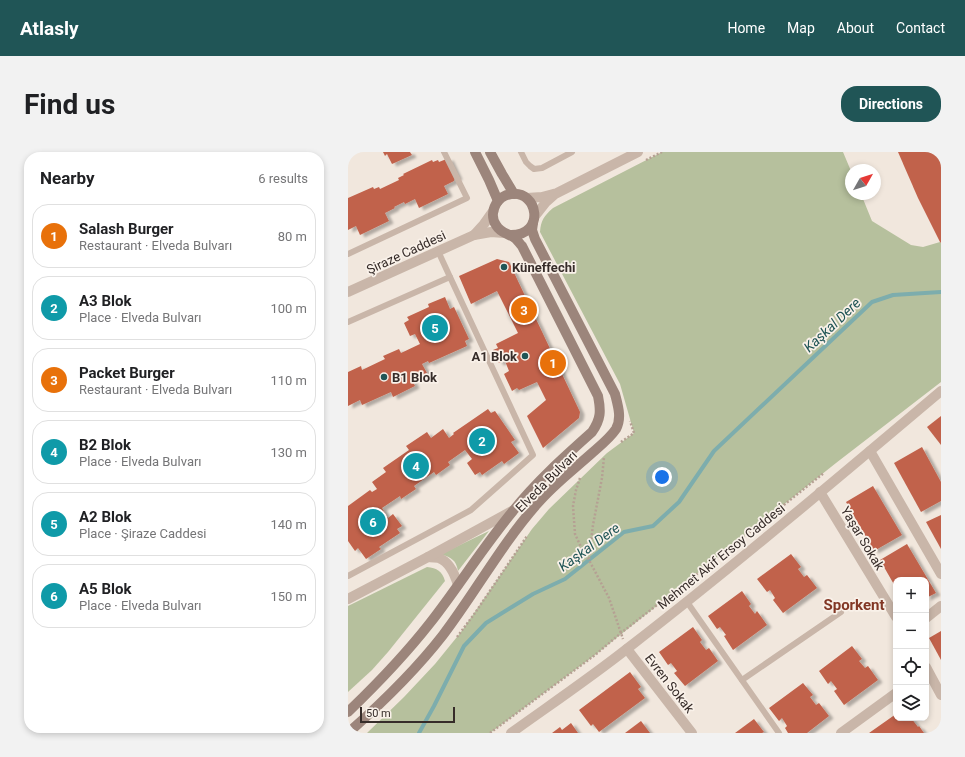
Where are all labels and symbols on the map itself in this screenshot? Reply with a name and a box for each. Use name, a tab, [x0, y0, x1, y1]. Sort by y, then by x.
north arrow	[845, 164, 881, 200]
street label: Şiraze Caddesi	[364, 228, 448, 277]
place label: Küneffechi	[512, 260, 575, 275]
marker: Küneffechi	[499, 262, 509, 272]
pin: 3	[511, 295, 537, 325]
water label: Kaşkal Dere	[800, 295, 864, 355]
pin: 5	[422, 313, 448, 343]
pin: 1	[540, 348, 566, 378]
place label: A1 Blok	[472, 349, 518, 364]
marker: A1 Blok	[520, 351, 530, 361]
place label: B1 Blok	[392, 370, 438, 385]
marker: B1 Blok	[379, 372, 389, 382]
pin: 2	[469, 426, 495, 456]
street label: Elveda Bulvarı	[513, 448, 580, 515]
pin: 4	[403, 451, 429, 481]
your location	[652, 467, 672, 487]
street label: Mehmet Akif Ersoy Caddesi	[655, 500, 788, 612]
street label: Yaşar Sokak	[838, 504, 888, 573]
pin: 6	[360, 507, 386, 537]
water label: Kaşkal Dere	[555, 519, 623, 575]
district label: Sporkent	[823, 596, 885, 614]
street label: Evren Sokak	[642, 651, 697, 716]
scale bar	[360, 705, 455, 724]

